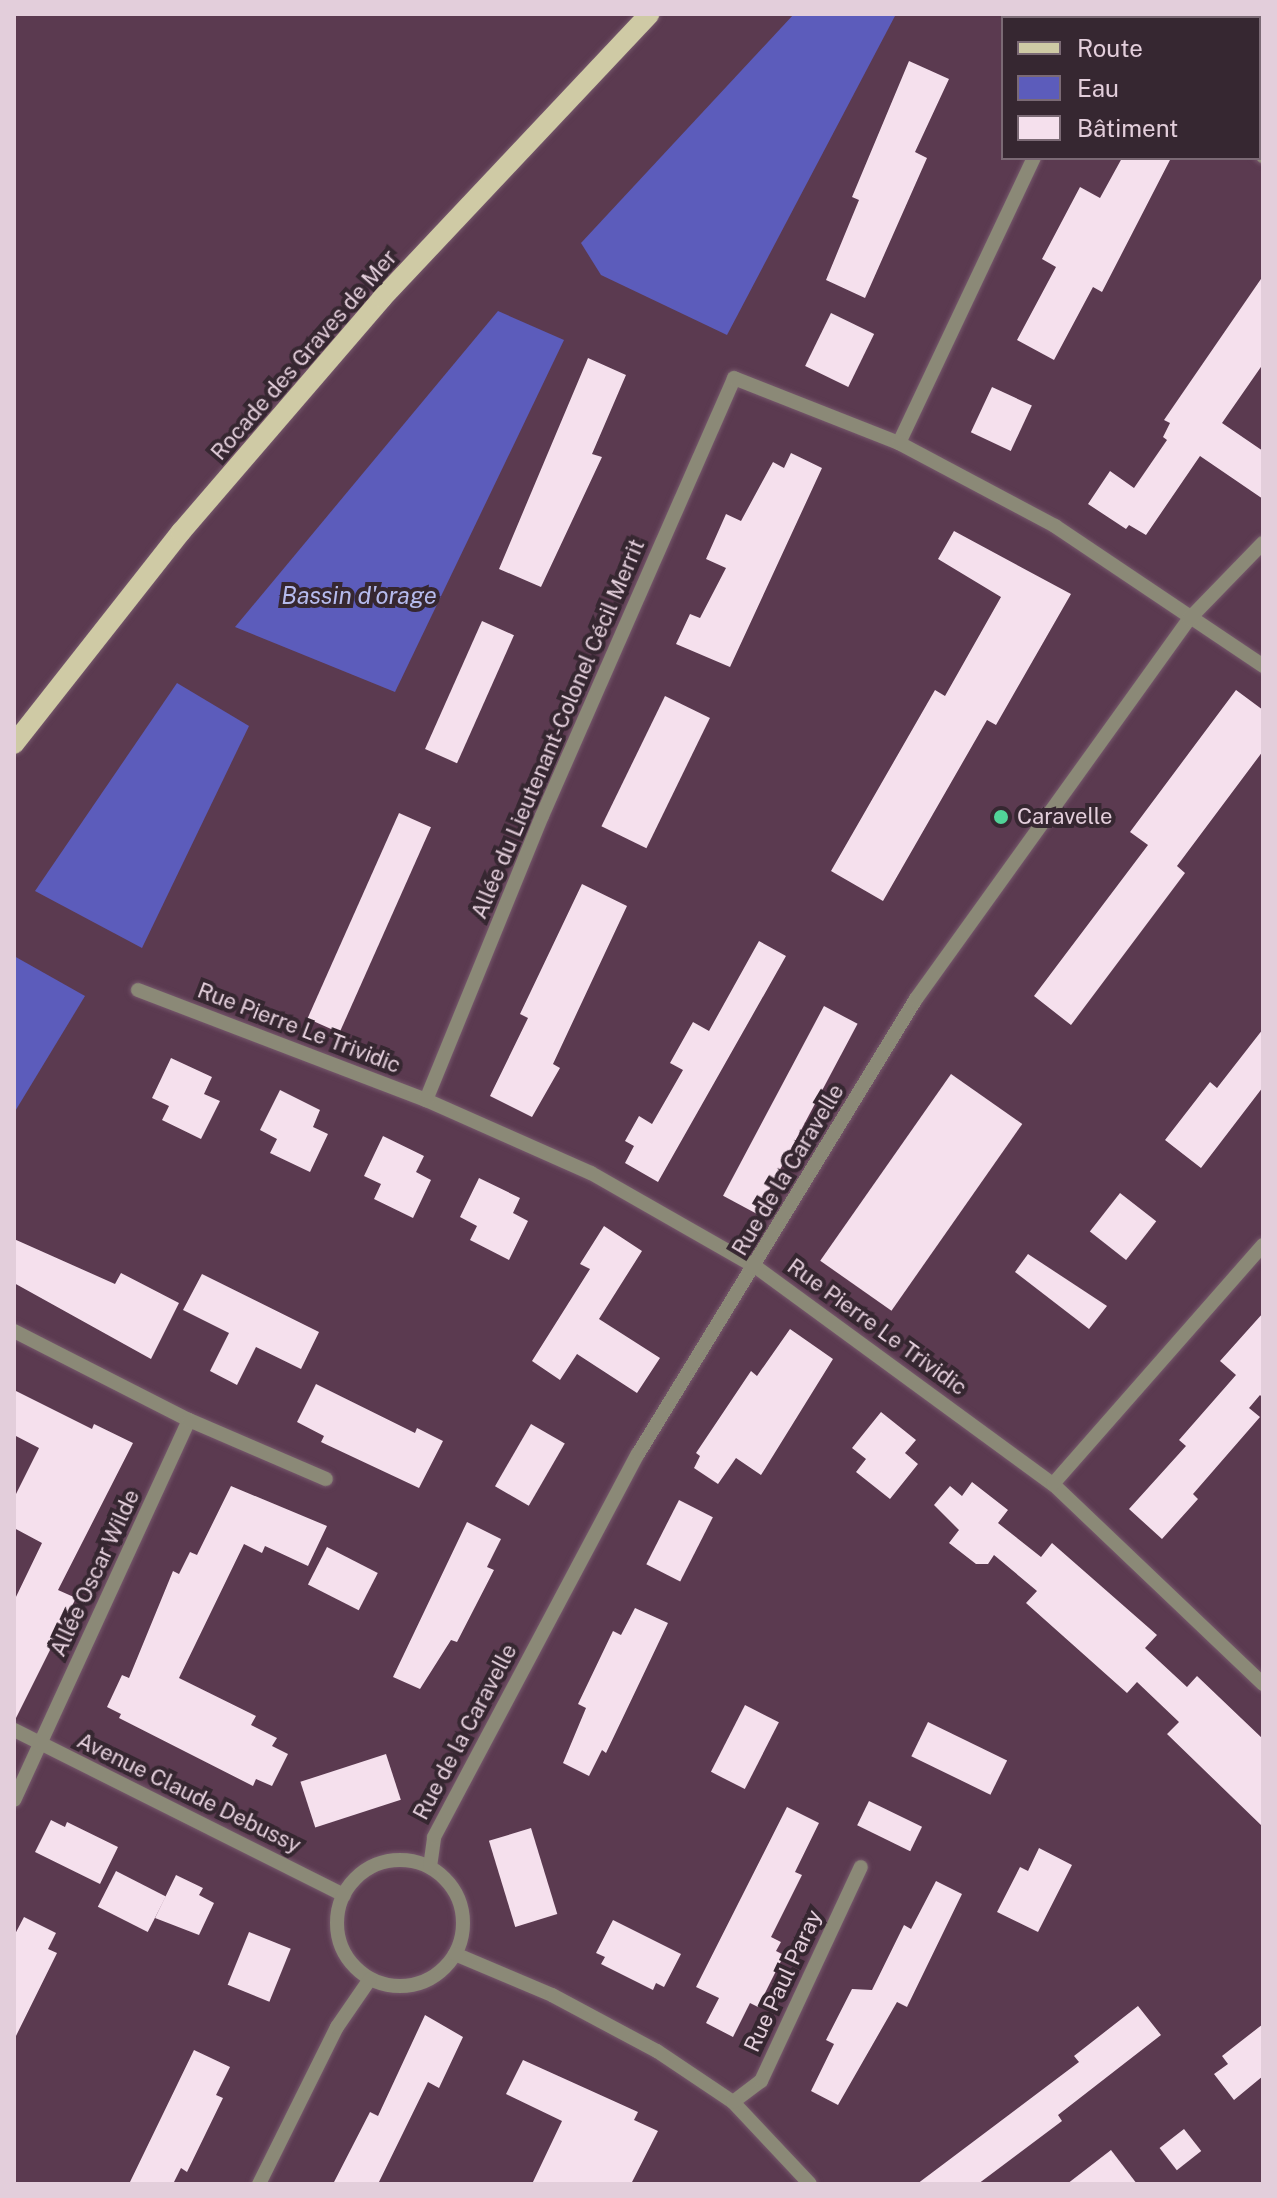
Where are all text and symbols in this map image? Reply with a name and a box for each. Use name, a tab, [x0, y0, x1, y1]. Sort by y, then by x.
legend	[1001, 16, 1261, 160]
text: Route	[1077, 34, 1143, 62]
text: Eau	[1077, 74, 1119, 102]
text: Bâtiment	[1077, 114, 1178, 142]
street label: Rocade des Graves de Mer	[205, 244, 403, 466]
street label: Allée du Lieutenant-Colonel Cécil Merrit	[466, 535, 650, 923]
water label: Bassin d'orage	[281, 582, 437, 610]
place label: Caravelle	[1017, 804, 1112, 830]
marker: Caravelle	[992, 808, 1010, 826]
street label: Rue Pierre Le Trividic	[194, 977, 404, 1079]
street label: Rue de la Caravelle	[726, 1079, 850, 1261]
street label: Rue Pierre Le Trividic	[782, 1253, 972, 1401]
street label: Allée Oscar Wilde	[45, 1485, 145, 1661]
street label: Rue de la Caravelle	[407, 1639, 523, 1825]
street label: Avenue Claude Debussy	[73, 1727, 305, 1859]
street label: Rue Paul Paray	[739, 1906, 827, 2056]

